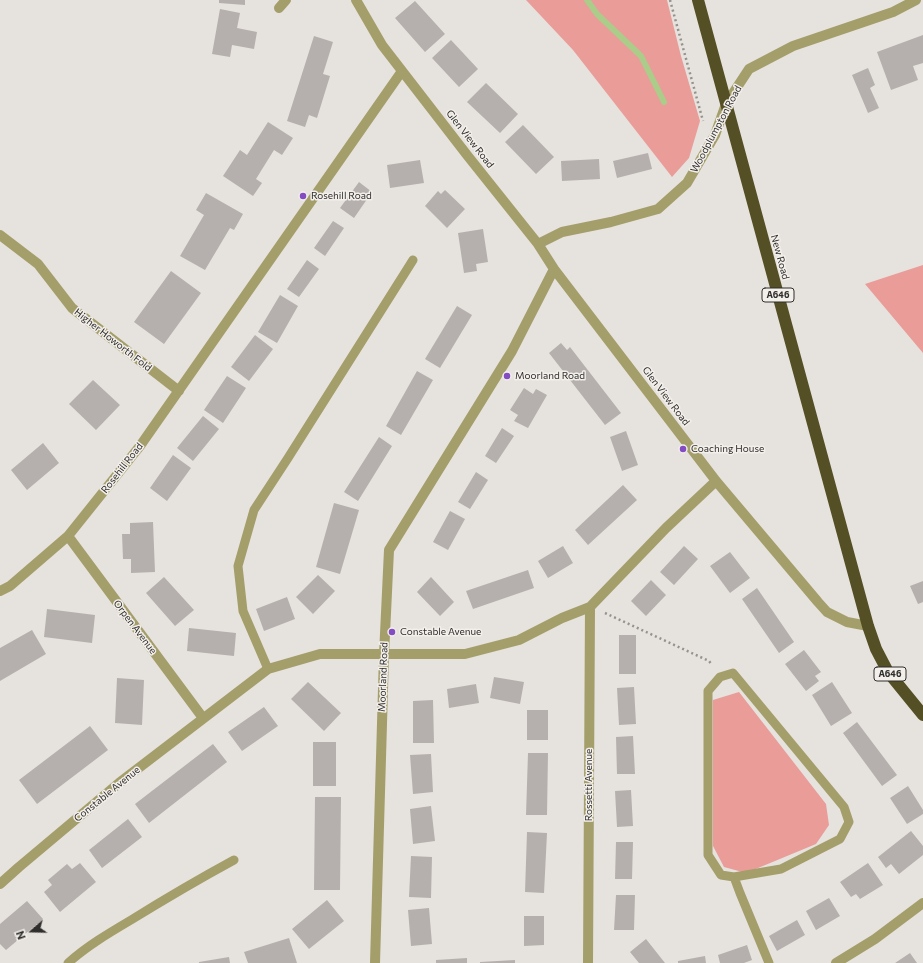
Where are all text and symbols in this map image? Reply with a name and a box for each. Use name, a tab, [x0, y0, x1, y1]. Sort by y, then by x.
street label: Woodplumpton Road	[688, 83, 744, 175]
street label: Glen View Road	[444, 107, 496, 171]
place label: Rosehill Road	[311, 190, 372, 202]
marker: Rosehill Road	[298, 191, 308, 201]
street label: New Road	[768, 233, 792, 281]
road number: A646	[762, 288, 794, 302]
street label: Higher Howorth Fold	[72, 306, 154, 374]
street label: Glen View Road	[640, 364, 692, 428]
place label: Moorland Road	[515, 370, 585, 382]
marker: Moorland Road	[502, 371, 512, 381]
street label: Rosehill Road	[99, 440, 145, 496]
place label: Coaching House	[691, 443, 764, 455]
marker: Coaching House	[678, 444, 688, 454]
street label: Orpen Avenue	[111, 598, 159, 656]
place label: Constable Avenue	[400, 626, 481, 638]
marker: Constable Avenue	[387, 627, 397, 637]
street label: Moorland Road	[376, 642, 390, 712]
road number: A646	[874, 667, 906, 681]
street label: Rossetti Avenue	[583, 749, 595, 821]
street label: Constable Avenue	[72, 764, 142, 824]
north arrow	[12, 911, 52, 951]
text: N	[13, 929, 28, 941]

